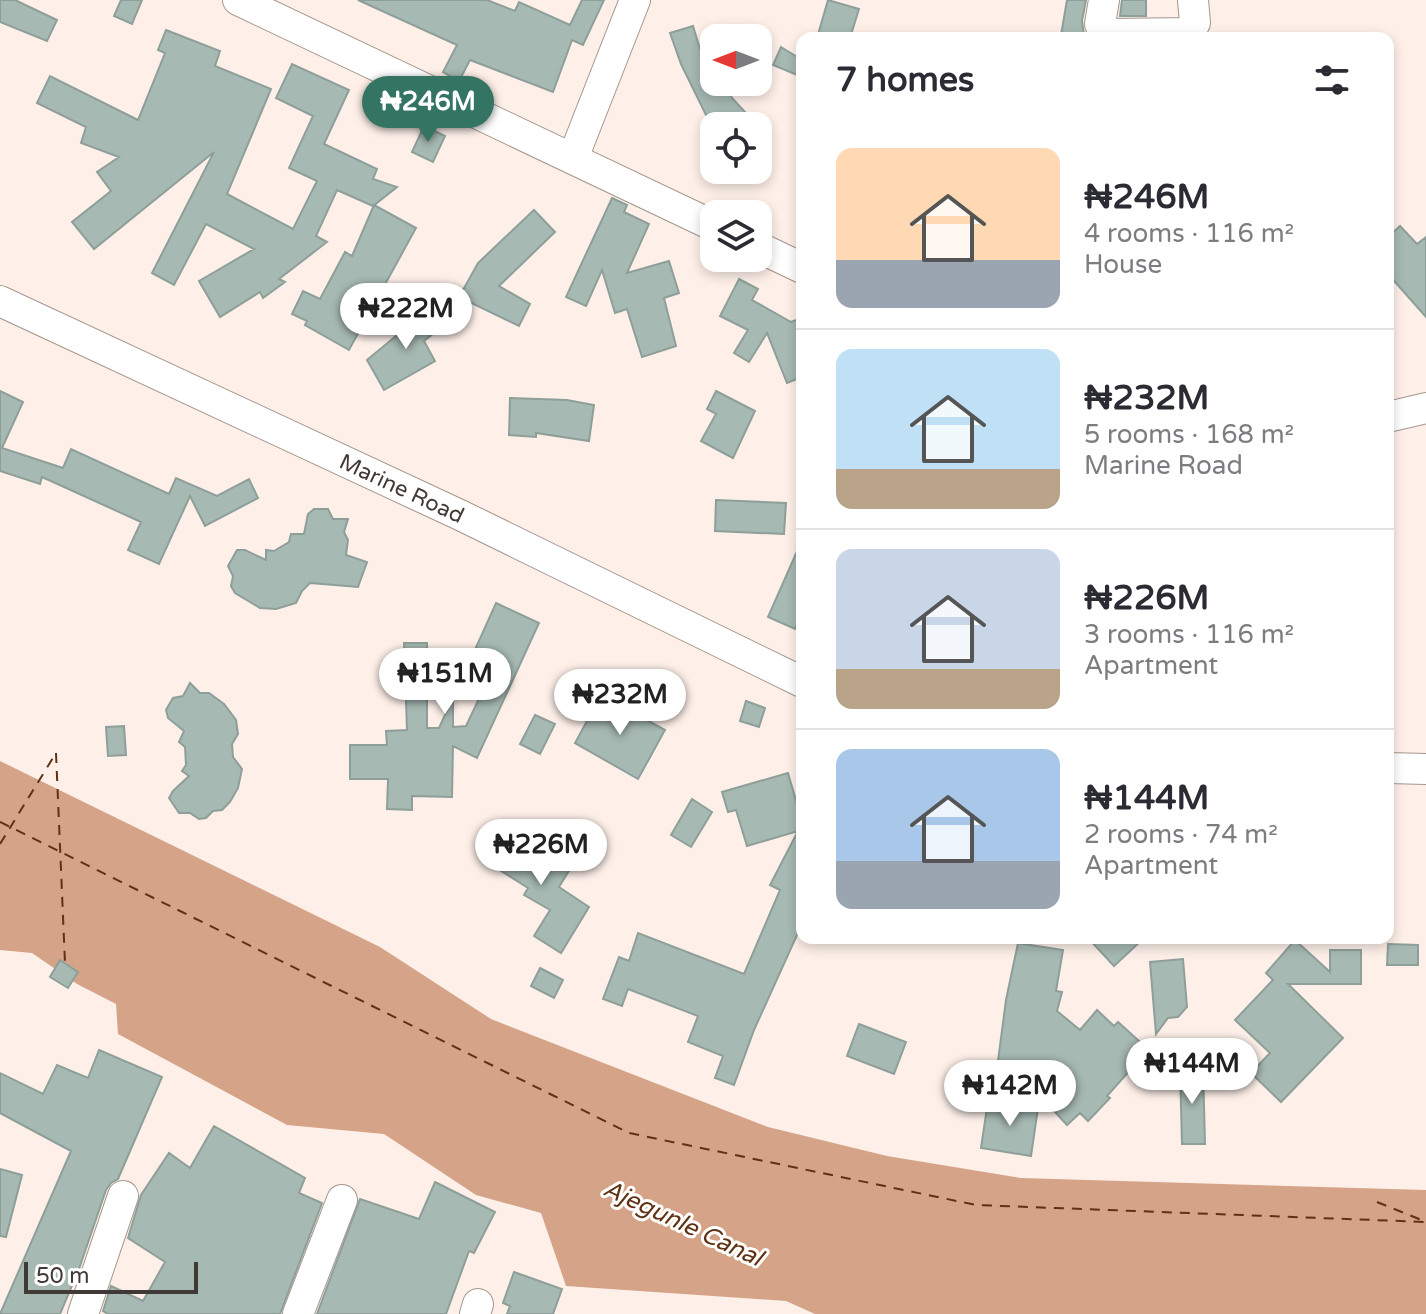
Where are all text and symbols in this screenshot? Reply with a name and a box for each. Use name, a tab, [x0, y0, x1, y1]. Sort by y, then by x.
north arrow	[700, 24, 772, 96]
map controls	[700, 24, 772, 272]
icon: filters	[1310, 58, 1354, 102]
text: 7 homes	[836, 60, 974, 101]
pin: ₦246M	[372, 76, 484, 144]
text: ₦246M	[380, 86, 476, 117]
button: locate	[700, 112, 772, 184]
text: ₦246M	[1084, 177, 1209, 218]
icon: home	[900, 180, 996, 276]
button: layers	[700, 200, 772, 272]
text: 4 rooms · 116 m²	[1084, 218, 1294, 249]
text: House	[1084, 249, 1162, 280]
pin: ₦222M	[350, 283, 462, 351]
text: ₦222M	[358, 293, 454, 324]
text: ₦232M	[1084, 378, 1209, 419]
icon: home	[900, 381, 996, 477]
text: 5 rooms · 168 m²	[1084, 419, 1294, 450]
street label: Marine Road	[335, 449, 468, 529]
text: Marine Road	[1084, 450, 1243, 481]
text: ₦226M	[1084, 578, 1209, 619]
icon: home	[900, 581, 996, 677]
text: 3 rooms · 116 m²	[1084, 619, 1294, 650]
pin: ₦151M	[389, 648, 501, 716]
text: Apartment	[1084, 650, 1218, 681]
text: ₦151M	[397, 658, 493, 689]
pin: ₦232M	[564, 669, 676, 737]
text: ₦232M	[572, 679, 668, 710]
text: ₦144M	[1084, 778, 1209, 819]
icon: home	[900, 781, 996, 877]
pin: ₦226M	[485, 819, 597, 887]
text: 2 rooms · 74 m²	[1084, 819, 1278, 850]
text: ₦226M	[493, 829, 589, 860]
text: Apartment	[1084, 850, 1218, 881]
pin: ₦144M	[1136, 1038, 1248, 1106]
text: ₦144M	[1144, 1048, 1240, 1079]
pin: ₦142M	[954, 1060, 1066, 1128]
text: ₦142M	[962, 1070, 1058, 1101]
water label: Ajegunle Canal	[599, 1174, 770, 1274]
scale bar	[24, 1258, 198, 1294]
text: 50 m	[36, 1263, 90, 1289]

